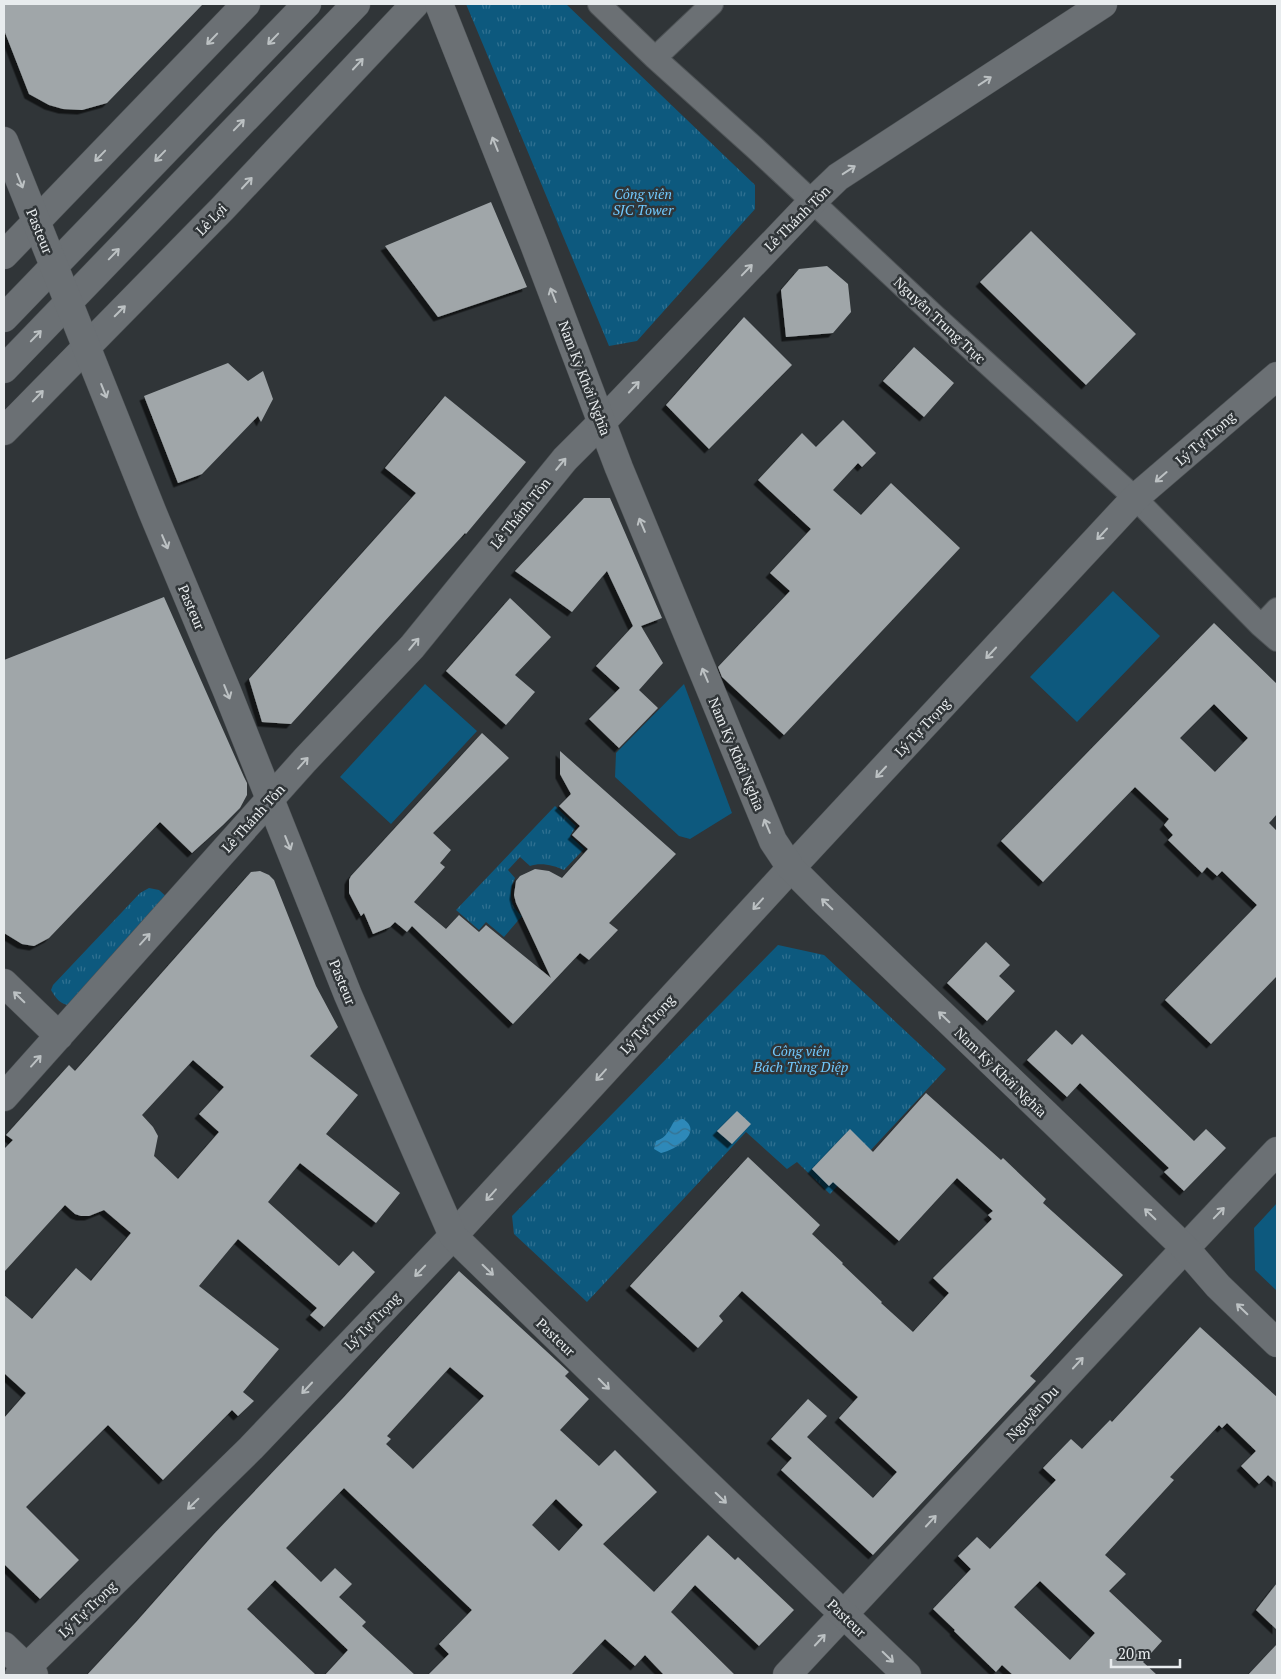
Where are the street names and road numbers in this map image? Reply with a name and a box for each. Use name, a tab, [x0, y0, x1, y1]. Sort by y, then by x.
street label: Lê Thánh Tôn	[760, 180, 835, 255]
street label: Lê Lợi	[191, 199, 231, 239]
street label: Pasteur	[22, 206, 58, 257]
street label: Nguyễn Trung Trực	[890, 272, 990, 368]
street label: Nam Kỳ Khởi Nghĩa	[554, 318, 616, 438]
street label: Lý Tự Trọng	[1171, 406, 1239, 469]
street label: Lê Thánh Tôn	[486, 473, 555, 552]
street label: Pasteur	[174, 582, 210, 633]
street label: Lý Tự Trọng	[890, 693, 954, 760]
street label: Nam Kỳ Khởi Nghĩa	[705, 694, 769, 814]
street label: Lê Thánh Tôn	[217, 779, 289, 856]
street label: Pasteur	[325, 957, 361, 1008]
street label: Lý Tự Trọng	[615, 990, 679, 1058]
street label: Nam Kỳ Khởi Nghĩa	[951, 1023, 1051, 1121]
street label: Lý Tự Trọng	[340, 1288, 405, 1354]
street label: Pasteur	[532, 1314, 580, 1361]
street label: Nguyễn Du	[1002, 1381, 1062, 1445]
street label: Lý Tự Trọng	[54, 1576, 120, 1641]
street label: Pasteur	[823, 1595, 871, 1642]

